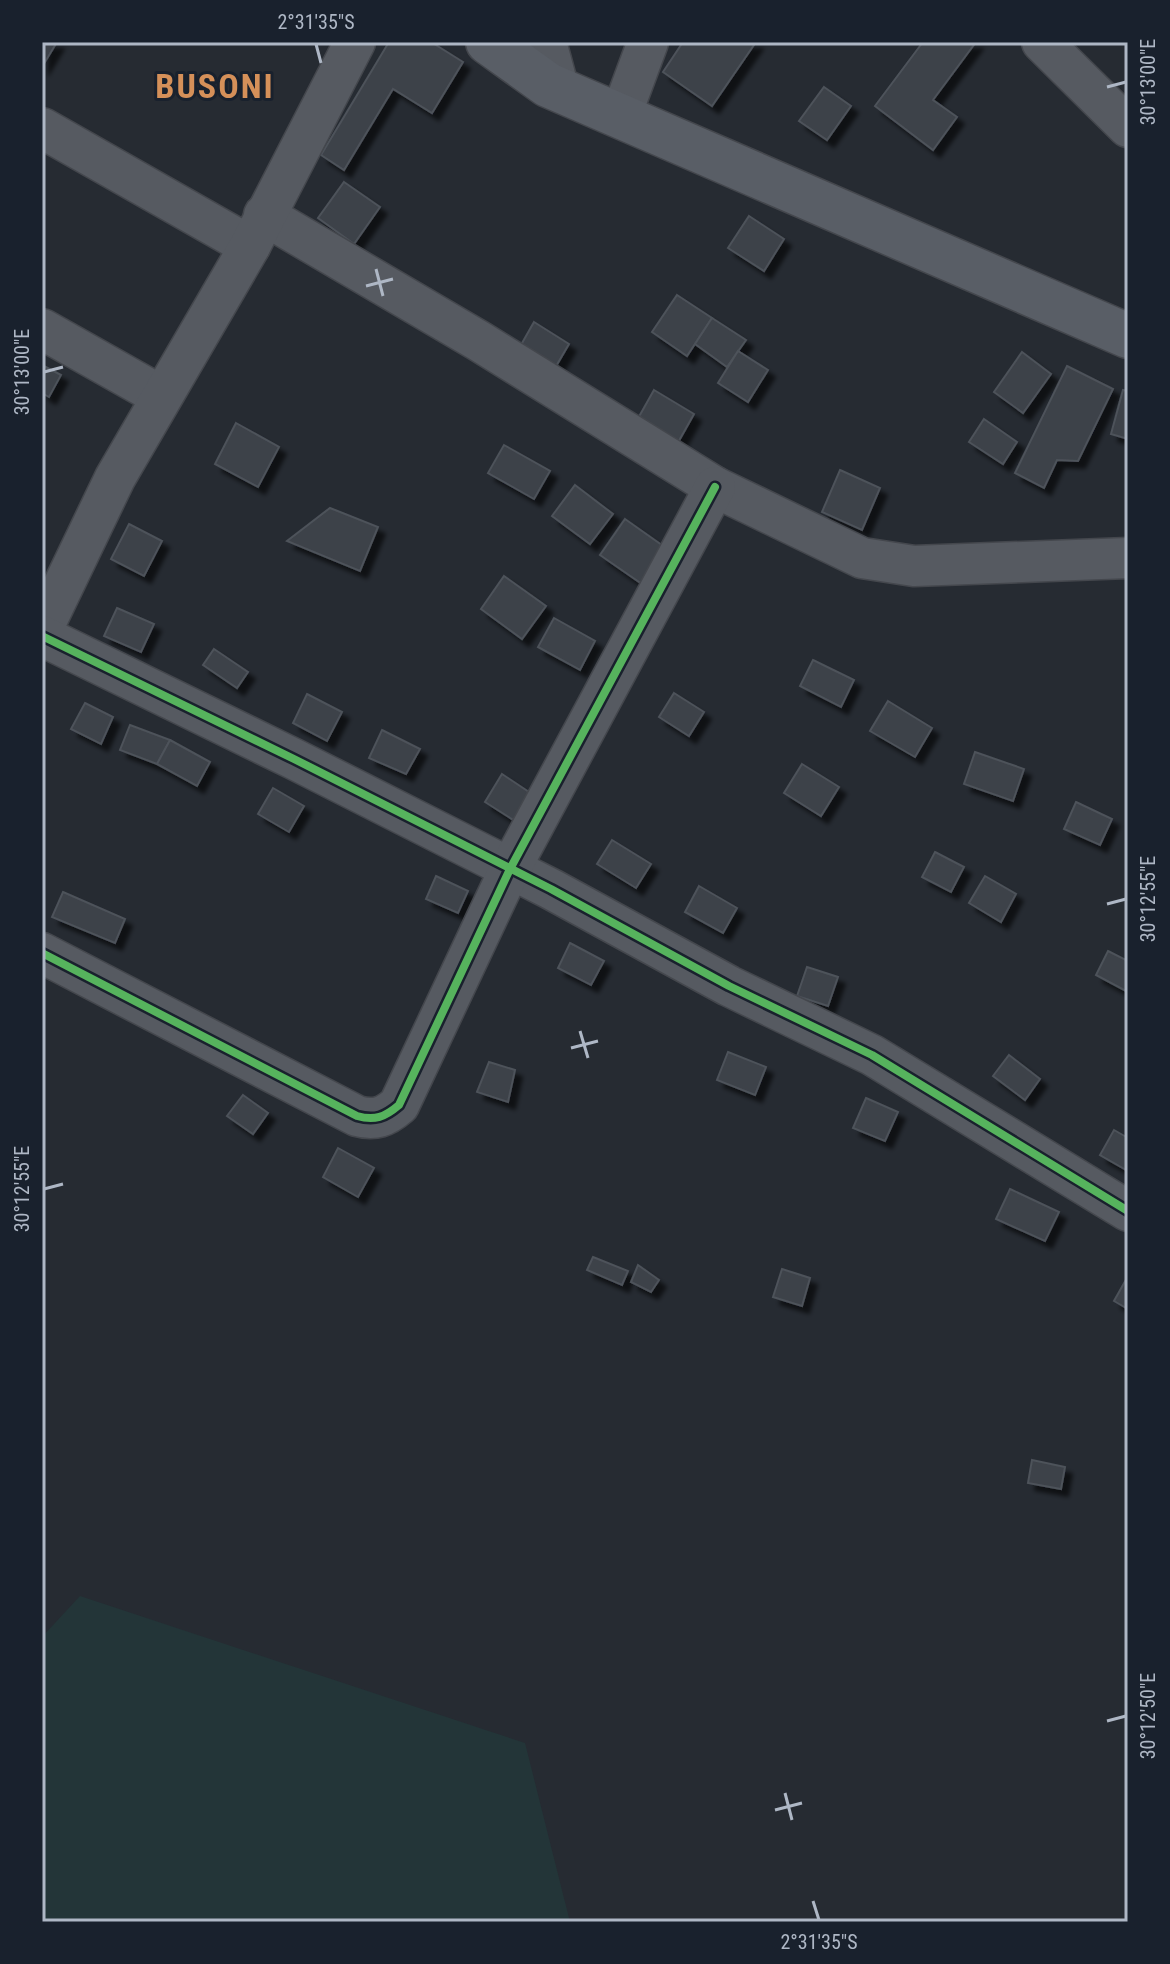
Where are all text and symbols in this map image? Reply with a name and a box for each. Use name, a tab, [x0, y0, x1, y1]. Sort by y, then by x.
text: 2°31'35"S	[277, 10, 355, 34]
text: 30°13'00"E	[1136, 39, 1160, 125]
district label: BUSONI	[155, 66, 275, 106]
text: 30°13'00"E	[10, 329, 34, 415]
text: 30°12'55"E	[1136, 856, 1160, 942]
text: 30°12'55"E	[10, 1146, 34, 1232]
text: 30°12'50"E	[1136, 1673, 1160, 1759]
text: 2°31'35"S	[780, 1930, 858, 1954]

